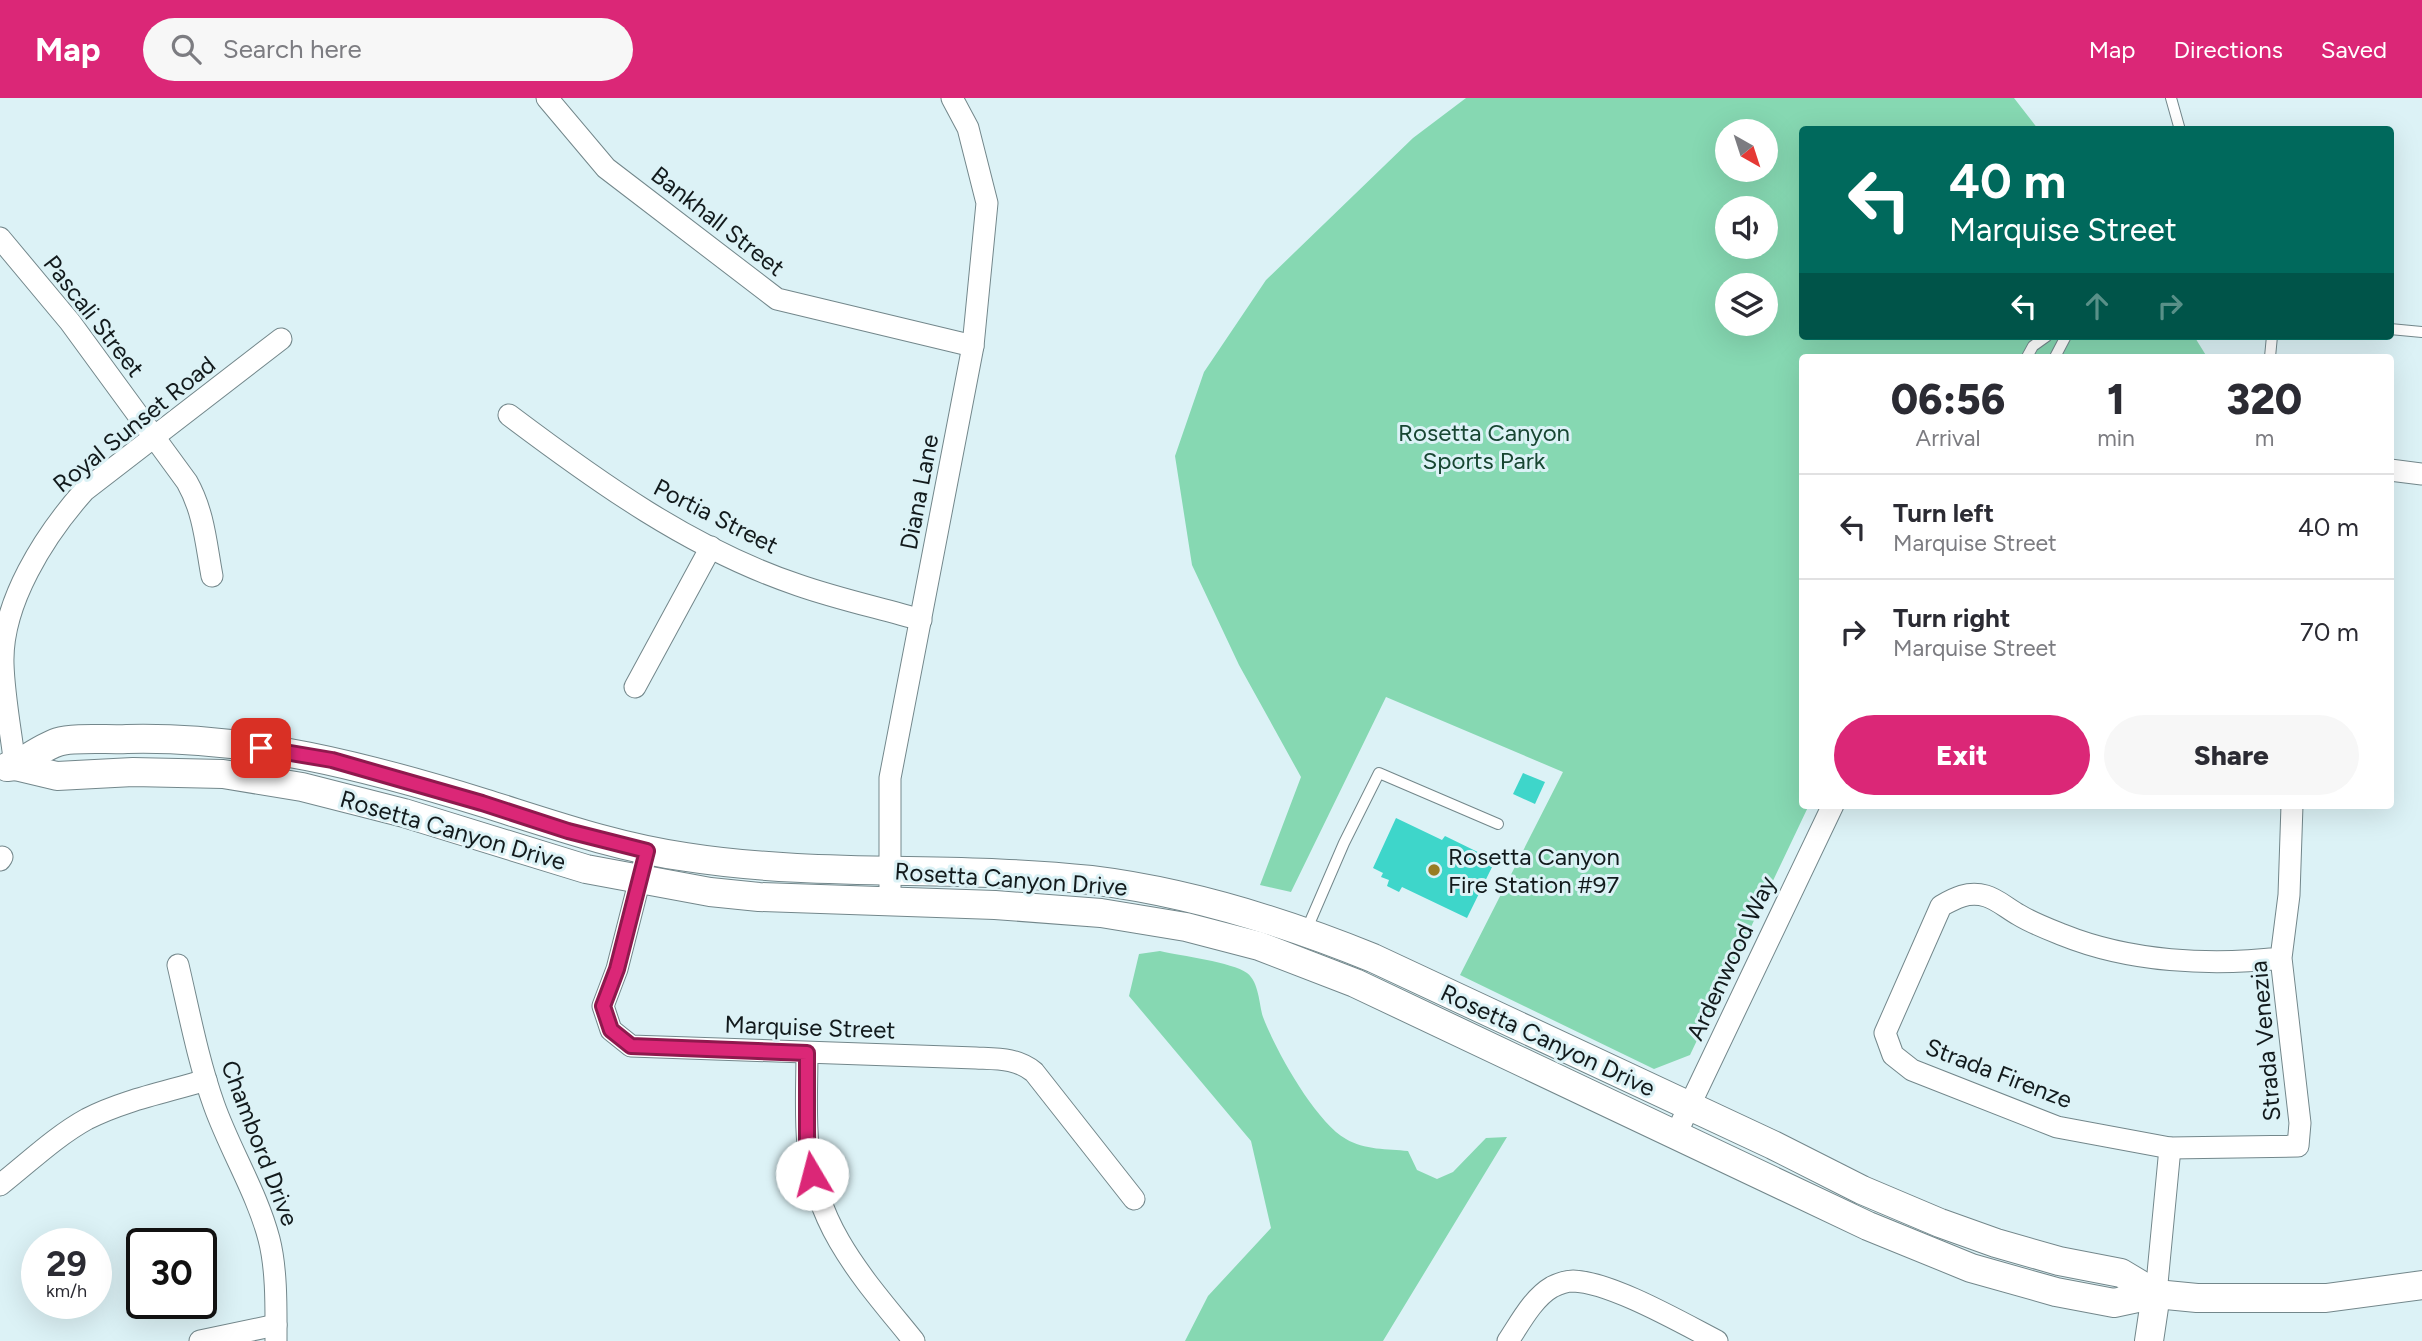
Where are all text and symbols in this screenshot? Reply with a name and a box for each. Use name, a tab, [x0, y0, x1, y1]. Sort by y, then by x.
search box	[143, 18, 633, 81]
text: Map	[35, 30, 101, 69]
icon: search	[167, 30, 205, 68]
text: Search here	[223, 33, 362, 65]
text: Map	[2089, 35, 2135, 64]
text: Directions	[2173, 35, 2283, 64]
text: Saved	[2321, 35, 2387, 64]
north arrow	[1715, 119, 1778, 182]
map controls	[1715, 119, 1778, 336]
text: 40 m	[1949, 151, 2066, 210]
icon: left	[1834, 154, 1925, 245]
street label: Bankhall Street	[646, 160, 790, 282]
button: sound	[1715, 196, 1778, 259]
text: Marquise Street	[1949, 211, 2177, 249]
street label: Pascali Street	[38, 249, 150, 383]
button: layers	[1715, 273, 1778, 336]
icon: left	[2005, 287, 2043, 325]
icon: ahead	[2078, 287, 2116, 325]
icon: right	[2151, 287, 2189, 325]
street label: Royal Sunset Road	[47, 350, 221, 498]
text: 06:56	[1891, 374, 2005, 425]
text: 1	[2107, 374, 2125, 425]
text: 320	[2227, 374, 2302, 425]
park label: Rosetta Canyon Sports Park	[1398, 418, 1570, 475]
text: Arrival	[1916, 424, 1981, 452]
text: min	[2097, 424, 2135, 452]
text: m	[2255, 424, 2274, 452]
street label: Diana Lane	[894, 432, 944, 552]
street label: Portia Street	[649, 472, 783, 560]
text: Turn left	[1893, 497, 1994, 529]
icon: left	[1834, 508, 1872, 546]
text: 40 m	[2298, 511, 2359, 543]
text: Marquise Street	[1893, 529, 2057, 557]
text: Turn right	[1893, 602, 2010, 634]
icon: right	[1834, 613, 1872, 651]
text: 70 m	[2300, 616, 2359, 648]
text: Marquise Street	[1893, 634, 2057, 662]
button: Exit	[1834, 715, 2090, 795]
button: Share	[2104, 715, 2359, 795]
pin	[231, 718, 291, 778]
icon: arrive	[242, 729, 280, 767]
street label: Rosetta Canyon Drive	[337, 784, 569, 876]
place label: Rosetta Canyon Fire Station #97	[1448, 842, 1620, 899]
street label: Rosetta Canyon Drive	[894, 856, 1128, 902]
marker: Rosetta Canyon Fire Station #97	[1426, 862, 1442, 878]
street label: Ardenwood Way	[1680, 871, 1782, 1045]
street label: Strada Venezia	[2244, 959, 2286, 1123]
street label: Rosetta Canyon Drive	[1436, 978, 1660, 1102]
street label: Marquise Street	[724, 1010, 896, 1044]
street label: Strada Firenze	[1922, 1032, 2076, 1114]
street label: Chambord Drive	[215, 1056, 305, 1230]
position arrow	[775, 1137, 849, 1211]
speed limit sign: 30	[126, 1228, 217, 1319]
text: 29	[46, 1243, 87, 1285]
text: km/h	[46, 1280, 87, 1302]

